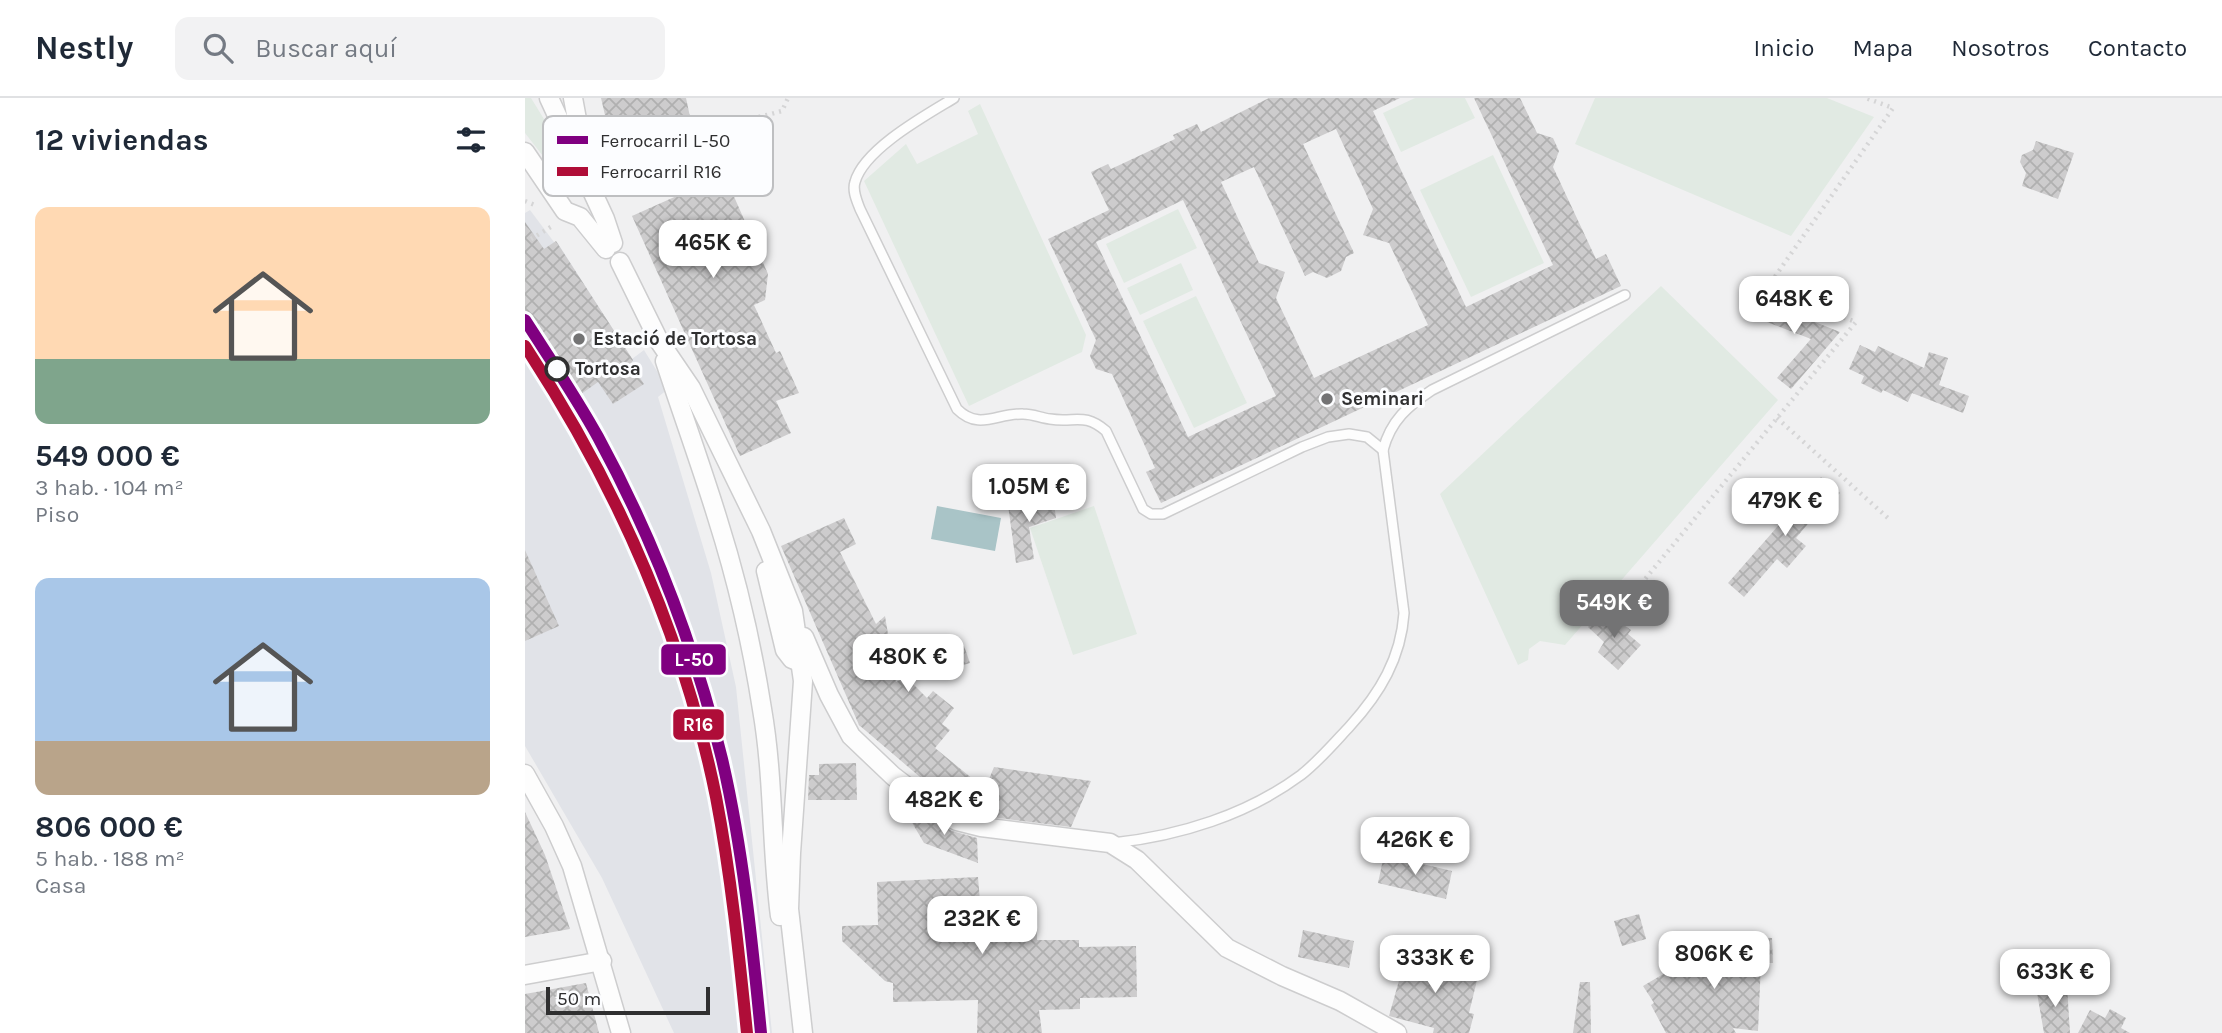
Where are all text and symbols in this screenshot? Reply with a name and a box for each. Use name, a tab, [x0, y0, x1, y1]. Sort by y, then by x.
search box	[175, 17, 665, 80]
text: Nestly	[35, 29, 133, 67]
icon: search	[199, 29, 237, 67]
text: Buscar aquí	[255, 33, 397, 64]
text: Inicio	[1753, 34, 1814, 62]
text: Mapa	[1852, 34, 1913, 62]
text: Nosotros	[1951, 34, 2050, 62]
text: Contacto	[2088, 34, 2187, 62]
legend	[543, 116, 773, 196]
icon: filters	[452, 121, 490, 159]
text: 12 viviendas	[35, 122, 209, 158]
text: Ferrocarril L-50	[600, 130, 730, 152]
text: Ferrocarril R16	[600, 161, 722, 183]
pin: 465K €	[656, 220, 770, 280]
text: 465K €	[675, 229, 751, 256]
icon: home	[200, 253, 326, 379]
pin: 648K €	[1737, 276, 1851, 336]
text: 648K €	[1755, 285, 1833, 312]
place label: Estació de Tortosa	[593, 328, 757, 350]
marker: Estació de Tortosa	[571, 331, 587, 347]
marker: Tortosa	[545, 357, 569, 381]
place label: Tortosa	[575, 358, 641, 380]
place label: Seminari	[1341, 388, 1424, 410]
marker: Seminari	[1319, 391, 1335, 407]
text: 549 000 €	[35, 438, 180, 474]
pin: 1.05M €	[964, 464, 1094, 524]
text: 1.05M €	[988, 473, 1070, 500]
text: 3 hab. · 104 m²	[35, 474, 184, 501]
pin: 479K €	[1728, 478, 1842, 538]
text: 479K €	[1748, 487, 1822, 514]
text: Piso	[35, 501, 79, 528]
pin: 549K €	[1557, 580, 1671, 640]
text: 549K €	[1576, 589, 1652, 616]
icon: home	[200, 624, 326, 750]
pin: 480K €	[851, 634, 965, 694]
line badge: L-50	[660, 643, 727, 676]
text: 480K €	[869, 643, 947, 670]
text: L-50	[674, 649, 714, 671]
line badge: R16	[672, 708, 725, 741]
text: R16	[683, 714, 713, 736]
pin: 482K €	[887, 778, 1001, 837]
text: 482K €	[905, 786, 983, 813]
text: 806 000 €	[35, 809, 183, 845]
pin: 426K €	[1358, 818, 1472, 877]
text: 426K €	[1377, 826, 1454, 853]
text: 5 hab. · 188 m²	[35, 845, 185, 872]
text: Casa	[35, 872, 87, 899]
pin: 232K €	[925, 896, 1039, 956]
text: 232K €	[943, 905, 1021, 932]
pin: 806K €	[1657, 932, 1771, 991]
pin: 333K €	[1378, 936, 1492, 995]
text: 806K €	[1675, 940, 1753, 967]
text: 333K €	[1396, 944, 1474, 971]
pin: 633K €	[1998, 950, 2112, 1009]
text: 633K €	[2016, 958, 2094, 985]
scale bar	[546, 984, 711, 1016]
text: 50 m	[557, 988, 601, 1010]

